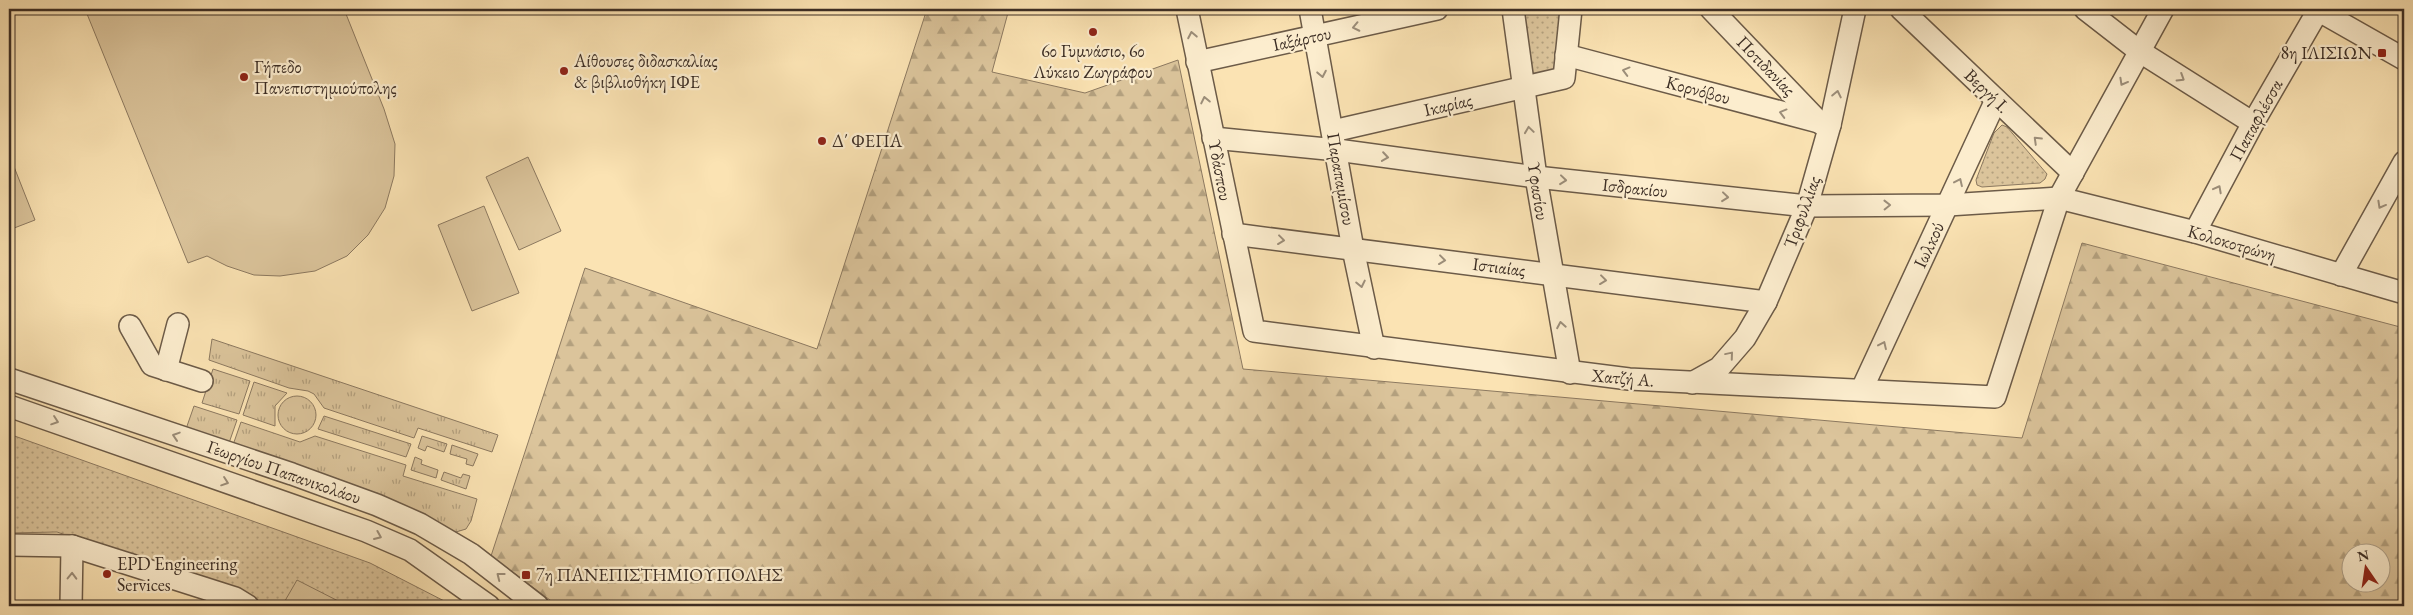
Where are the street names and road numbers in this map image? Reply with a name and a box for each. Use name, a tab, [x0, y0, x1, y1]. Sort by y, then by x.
street label: Ιαξάρτου	[1271, 21, 1333, 56]
street label: Ποτιδανίας	[1732, 31, 1801, 101]
street label: Βεργή Ι.	[1960, 64, 2015, 118]
street label: Κορνόβου	[1663, 70, 1733, 109]
street label: Παπαφλέσσα	[2224, 74, 2288, 165]
street label: Ικαρίας	[1421, 88, 1474, 121]
street label: Παραπαμίσου	[1322, 131, 1361, 227]
street label: Υδάσπου	[1203, 137, 1238, 203]
street label: Υφασίου	[1523, 160, 1554, 222]
street label: Τριφυλλίας	[1778, 172, 1825, 251]
street label: Ισδρακίου	[1601, 173, 1669, 202]
street label: Ιωλκού	[1908, 218, 1949, 271]
street label: Κολοκοτρώνη	[2185, 219, 2279, 266]
street label: Ιστιαίας	[1471, 252, 1527, 281]
street label: Χατζή Α.	[1590, 363, 1655, 392]
street label: Γεωργίου Παπανικολάου	[204, 434, 364, 509]

